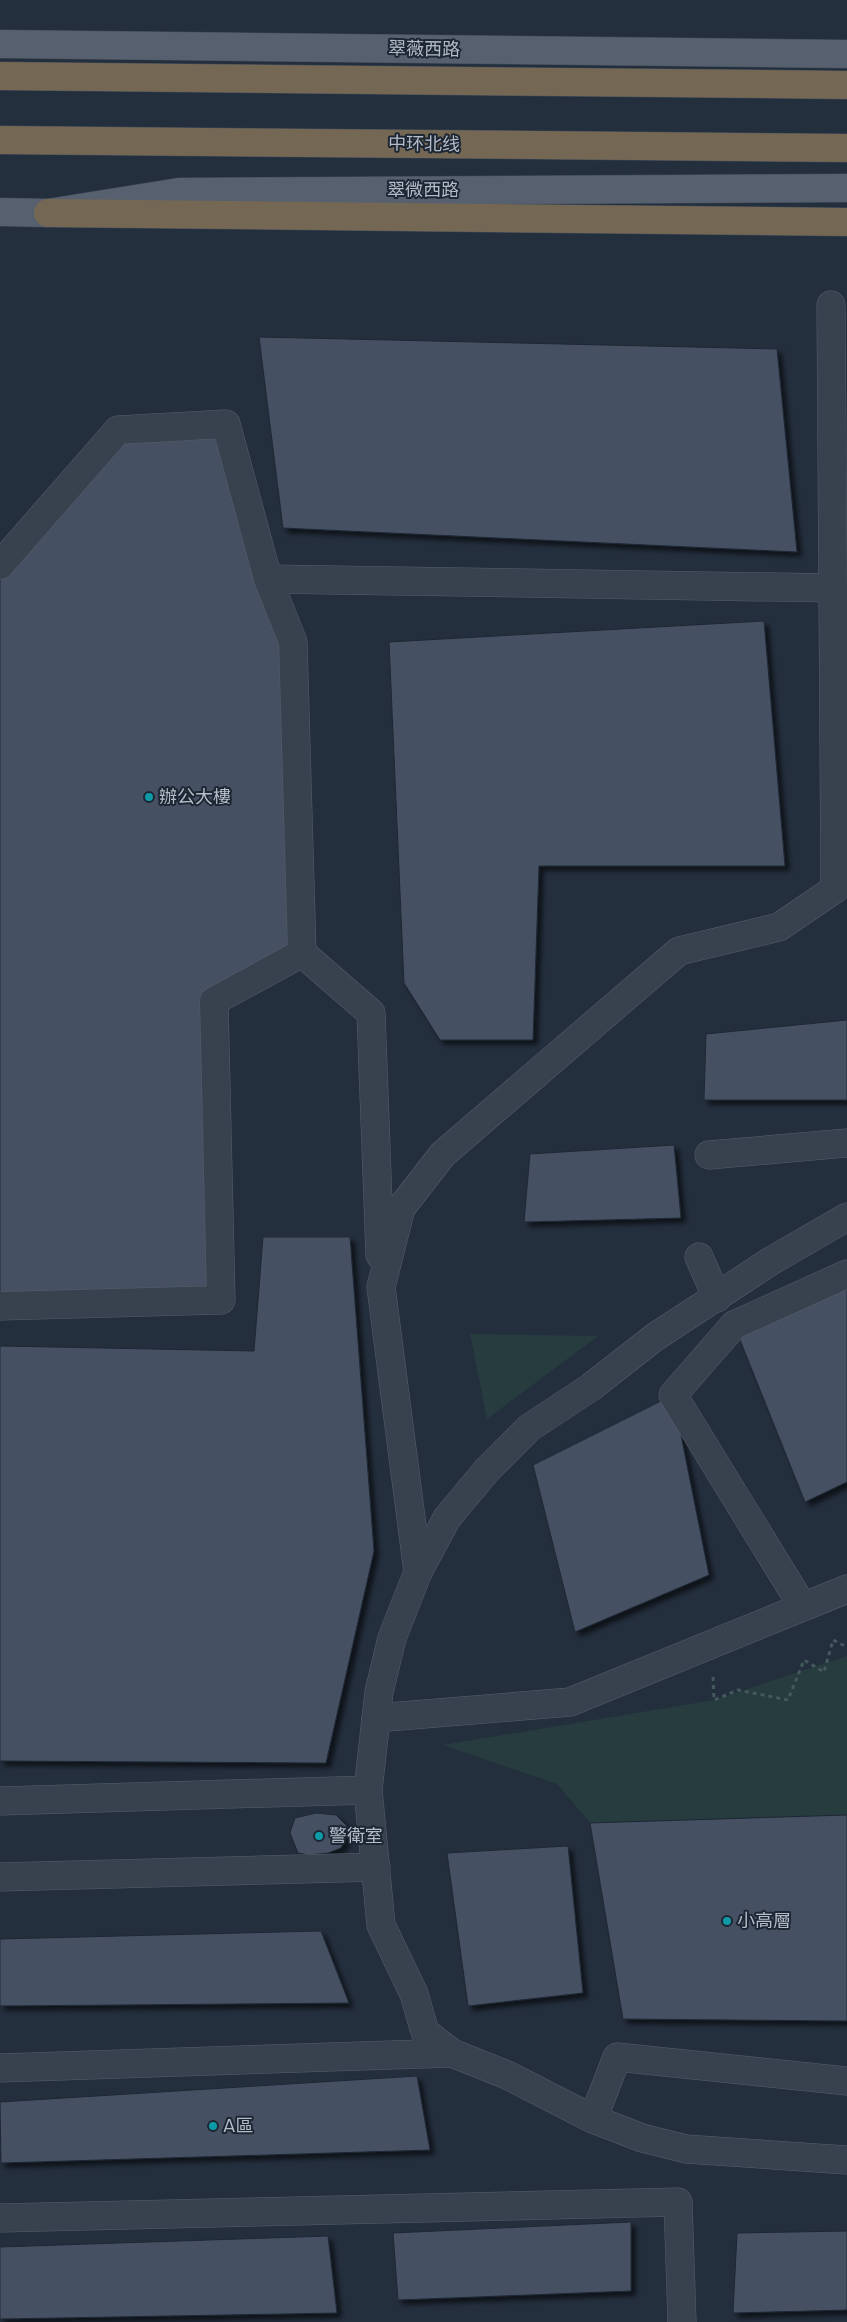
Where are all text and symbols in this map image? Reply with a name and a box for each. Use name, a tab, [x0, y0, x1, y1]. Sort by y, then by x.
street label: 翠薇西路	[388, 36, 460, 60]
street label: 中环北线	[388, 131, 460, 155]
street label: 翠微西路	[387, 178, 459, 200]
place label: 辦公大樓	[159, 785, 231, 807]
marker: 辦公大樓	[143, 791, 155, 803]
place label: 警衛室	[329, 1824, 383, 1846]
marker: 警衛室	[313, 1830, 325, 1842]
place label: 小高層	[737, 1909, 791, 1931]
marker: 小高層	[721, 1915, 733, 1927]
place label: A區	[223, 2114, 253, 2136]
marker: A區	[207, 2120, 219, 2132]

